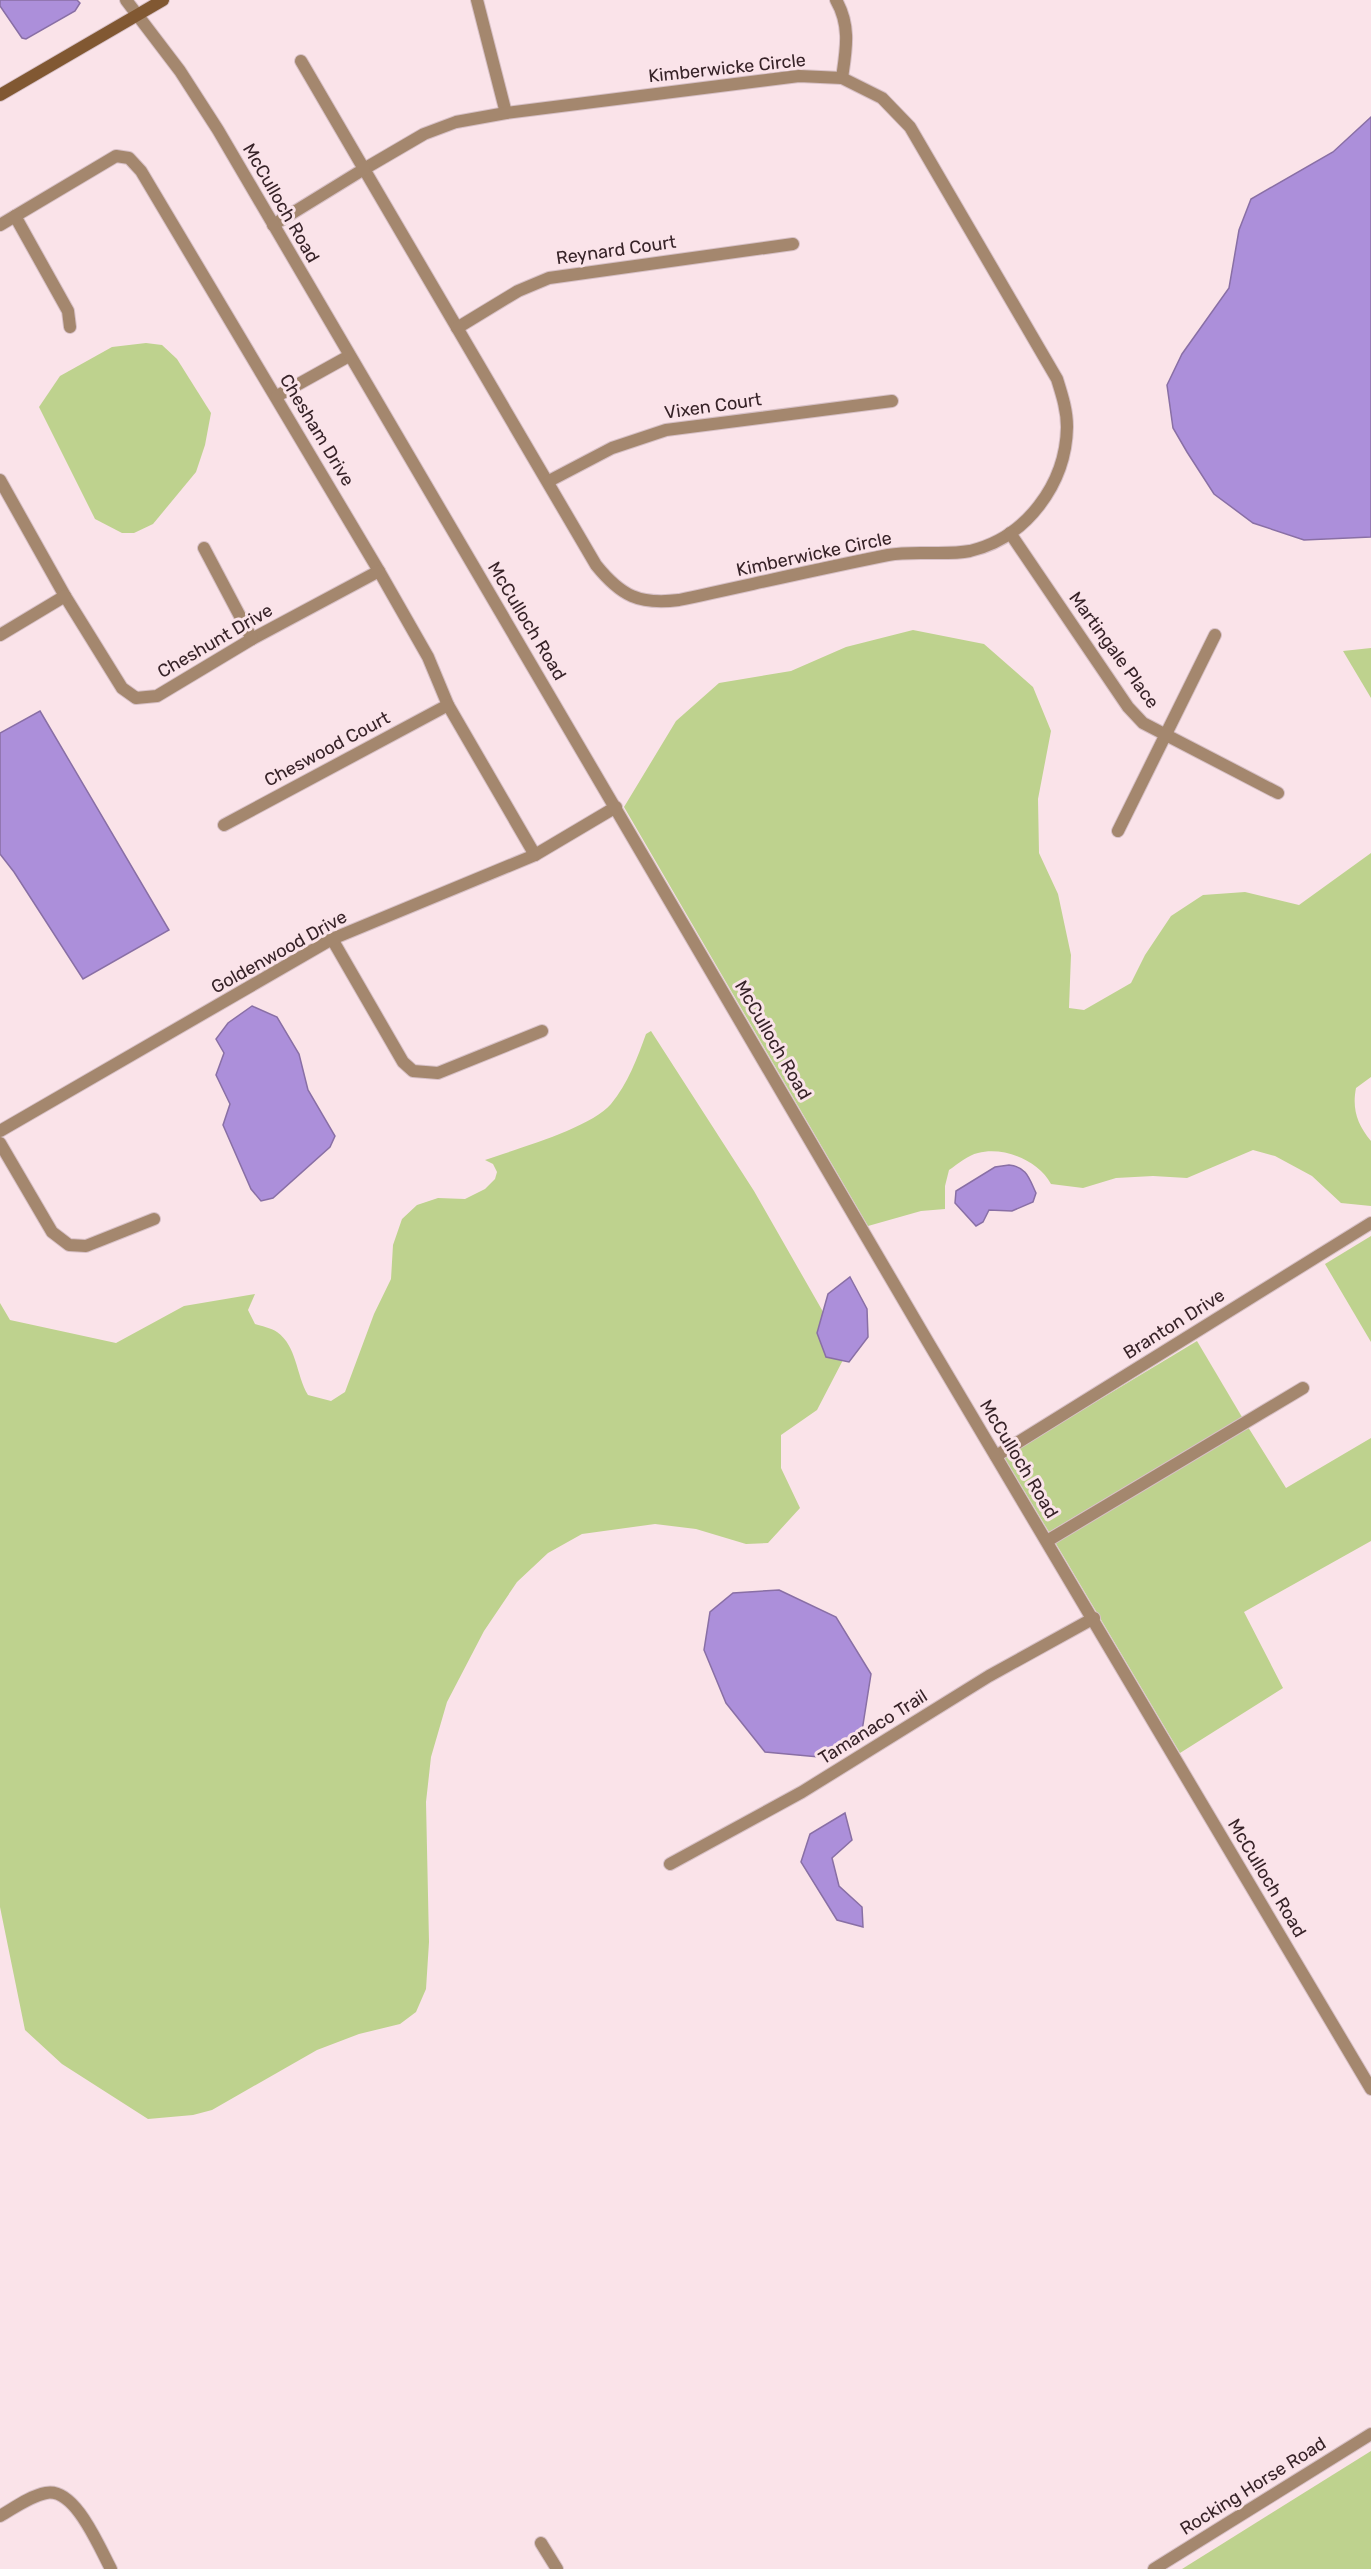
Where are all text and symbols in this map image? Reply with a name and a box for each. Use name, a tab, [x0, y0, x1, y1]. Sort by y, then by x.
street label: Kimberwicke Circle	[647, 49, 807, 87]
street label: McCulloch Road	[238, 139, 324, 267]
street label: Reynard Court	[555, 231, 677, 269]
street label: Chesham Drive	[275, 370, 359, 490]
street label: Vixen Court	[663, 388, 763, 424]
street label: Kimberwicke Circle	[734, 527, 894, 581]
street label: McCulloch Road	[483, 558, 571, 684]
street label: Martingale Place	[1064, 587, 1164, 713]
street label: Cheshunt Drive	[153, 599, 277, 683]
street label: Cheswood Court	[260, 707, 394, 791]
street label: Goldenwood Drive	[207, 906, 351, 998]
street label: McCulloch Road	[730, 976, 816, 1104]
street label: Branton Drive	[1119, 1284, 1229, 1364]
street label: McCulloch Road	[975, 1396, 1063, 1522]
street label: Tamanaco Trail	[815, 1685, 931, 1769]
street label: McCulloch Road	[1223, 1815, 1311, 1941]
street label: Rocking Horse Road	[1176, 2432, 1330, 2540]

